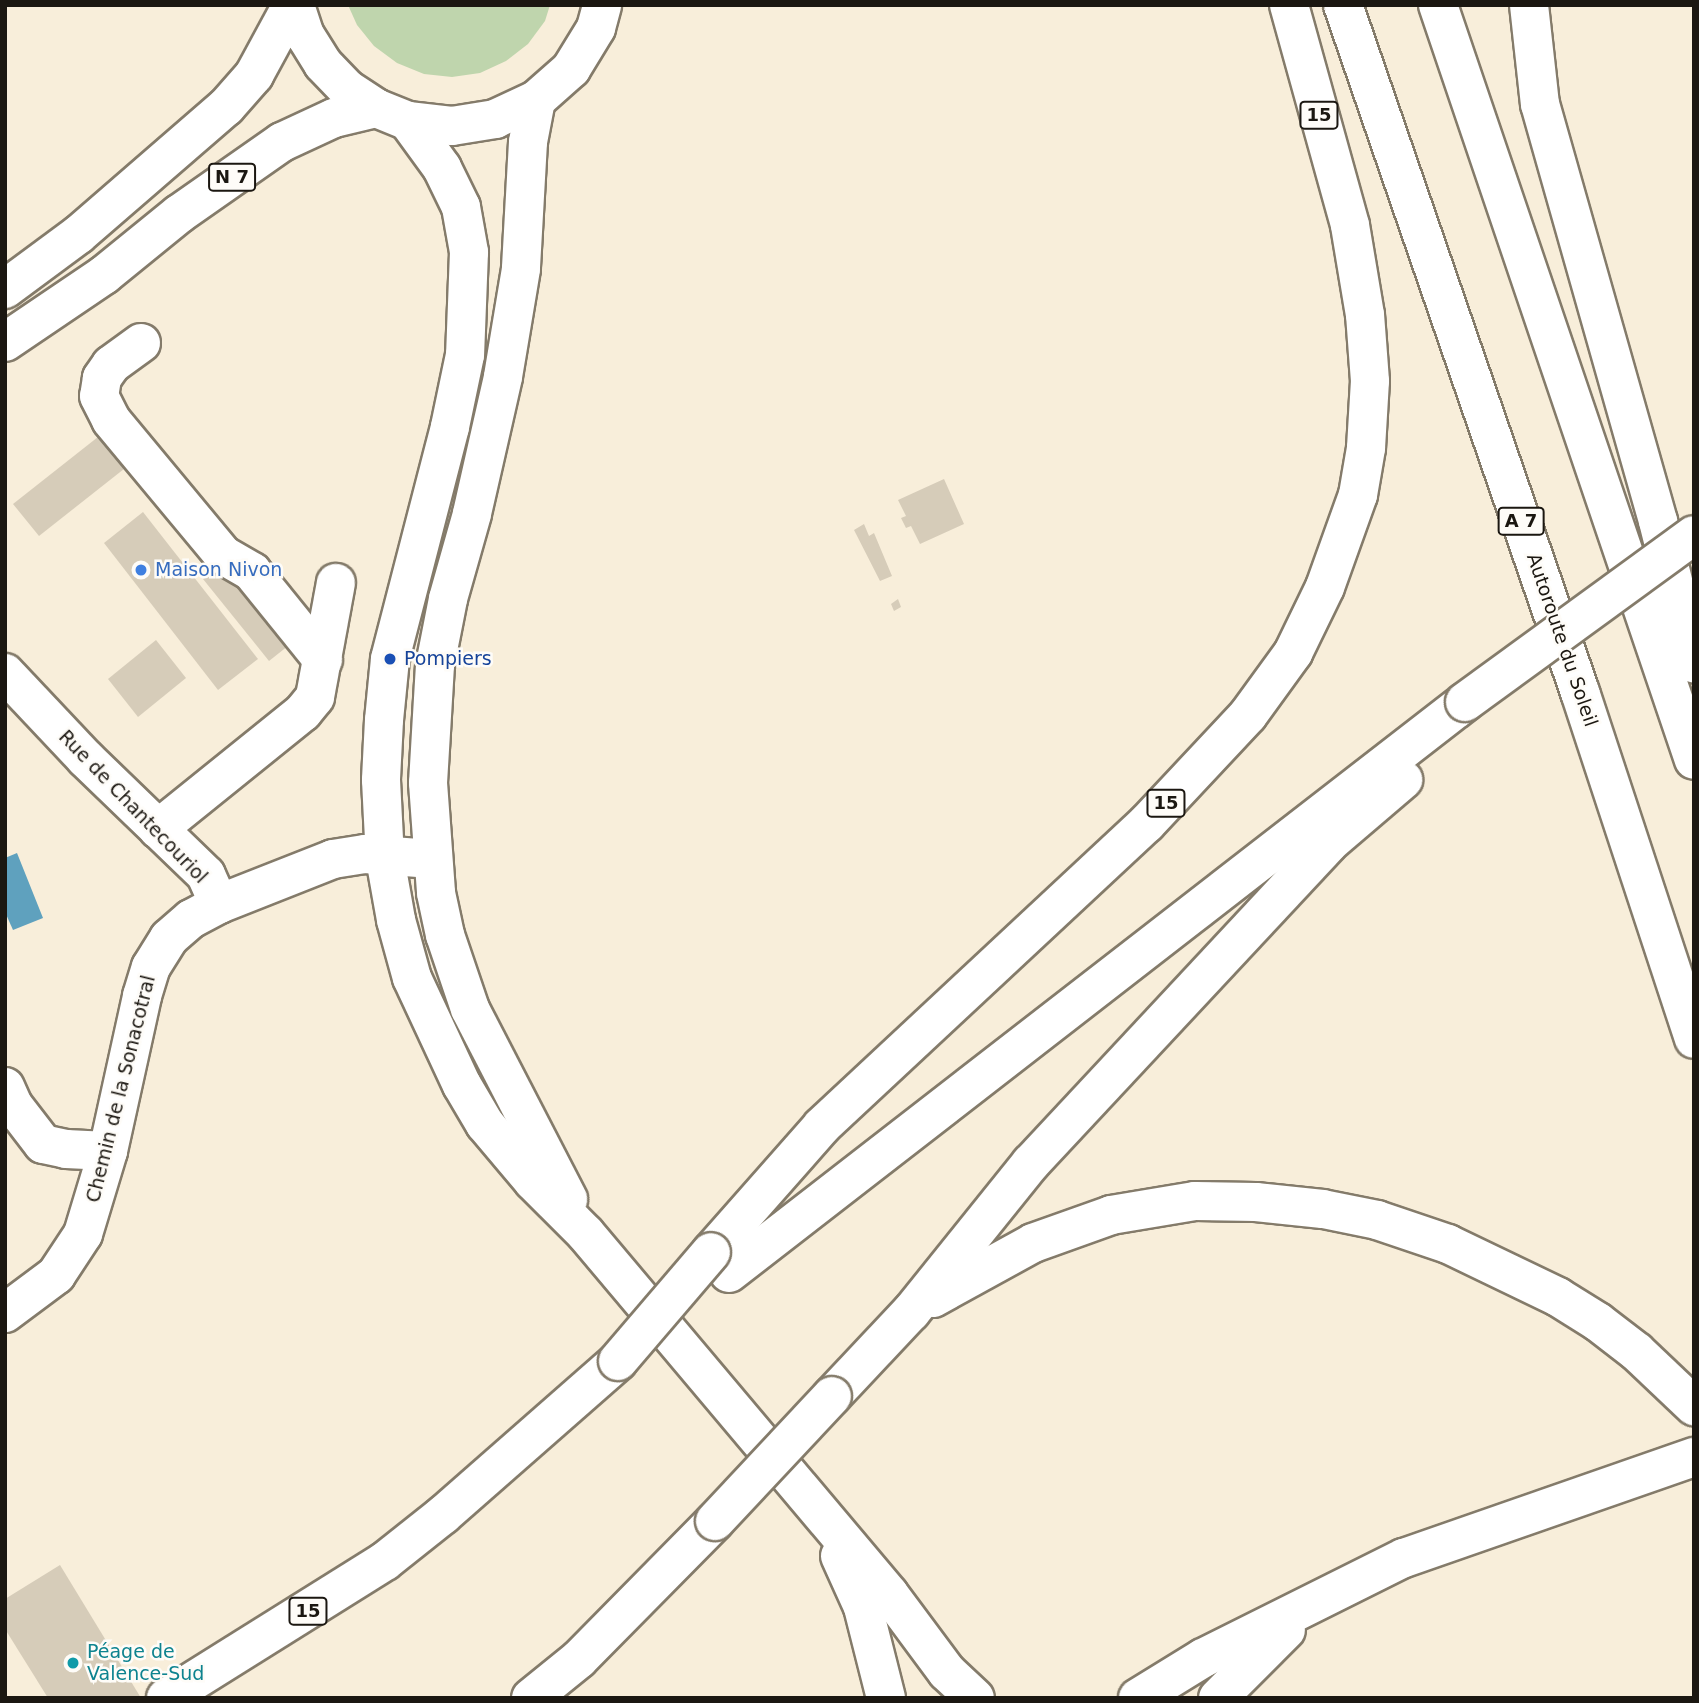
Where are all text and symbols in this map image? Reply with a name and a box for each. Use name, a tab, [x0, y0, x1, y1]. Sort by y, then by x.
road number: 15	[1298, 100, 1340, 130]
road number: N 7	[208, 162, 256, 192]
road number: A 7	[1496, 506, 1546, 536]
street label: Autoroute du Soleil	[1522, 550, 1602, 730]
place label: Maison Nivon	[155, 559, 282, 581]
marker: Maison Nivon	[133, 562, 149, 578]
place label: Pompiers	[404, 648, 492, 670]
marker: Pompiers	[382, 651, 398, 667]
street label: Rue de Chantecouriol	[54, 726, 212, 888]
road number: 15	[1145, 788, 1187, 818]
street label: Chemin de la Sonacotral	[82, 973, 160, 1205]
road number: 15	[287, 1596, 329, 1626]
place label: Péage de Valence-Sud	[87, 1641, 204, 1685]
marker: Péage de Valence-Sud	[65, 1655, 81, 1671]

